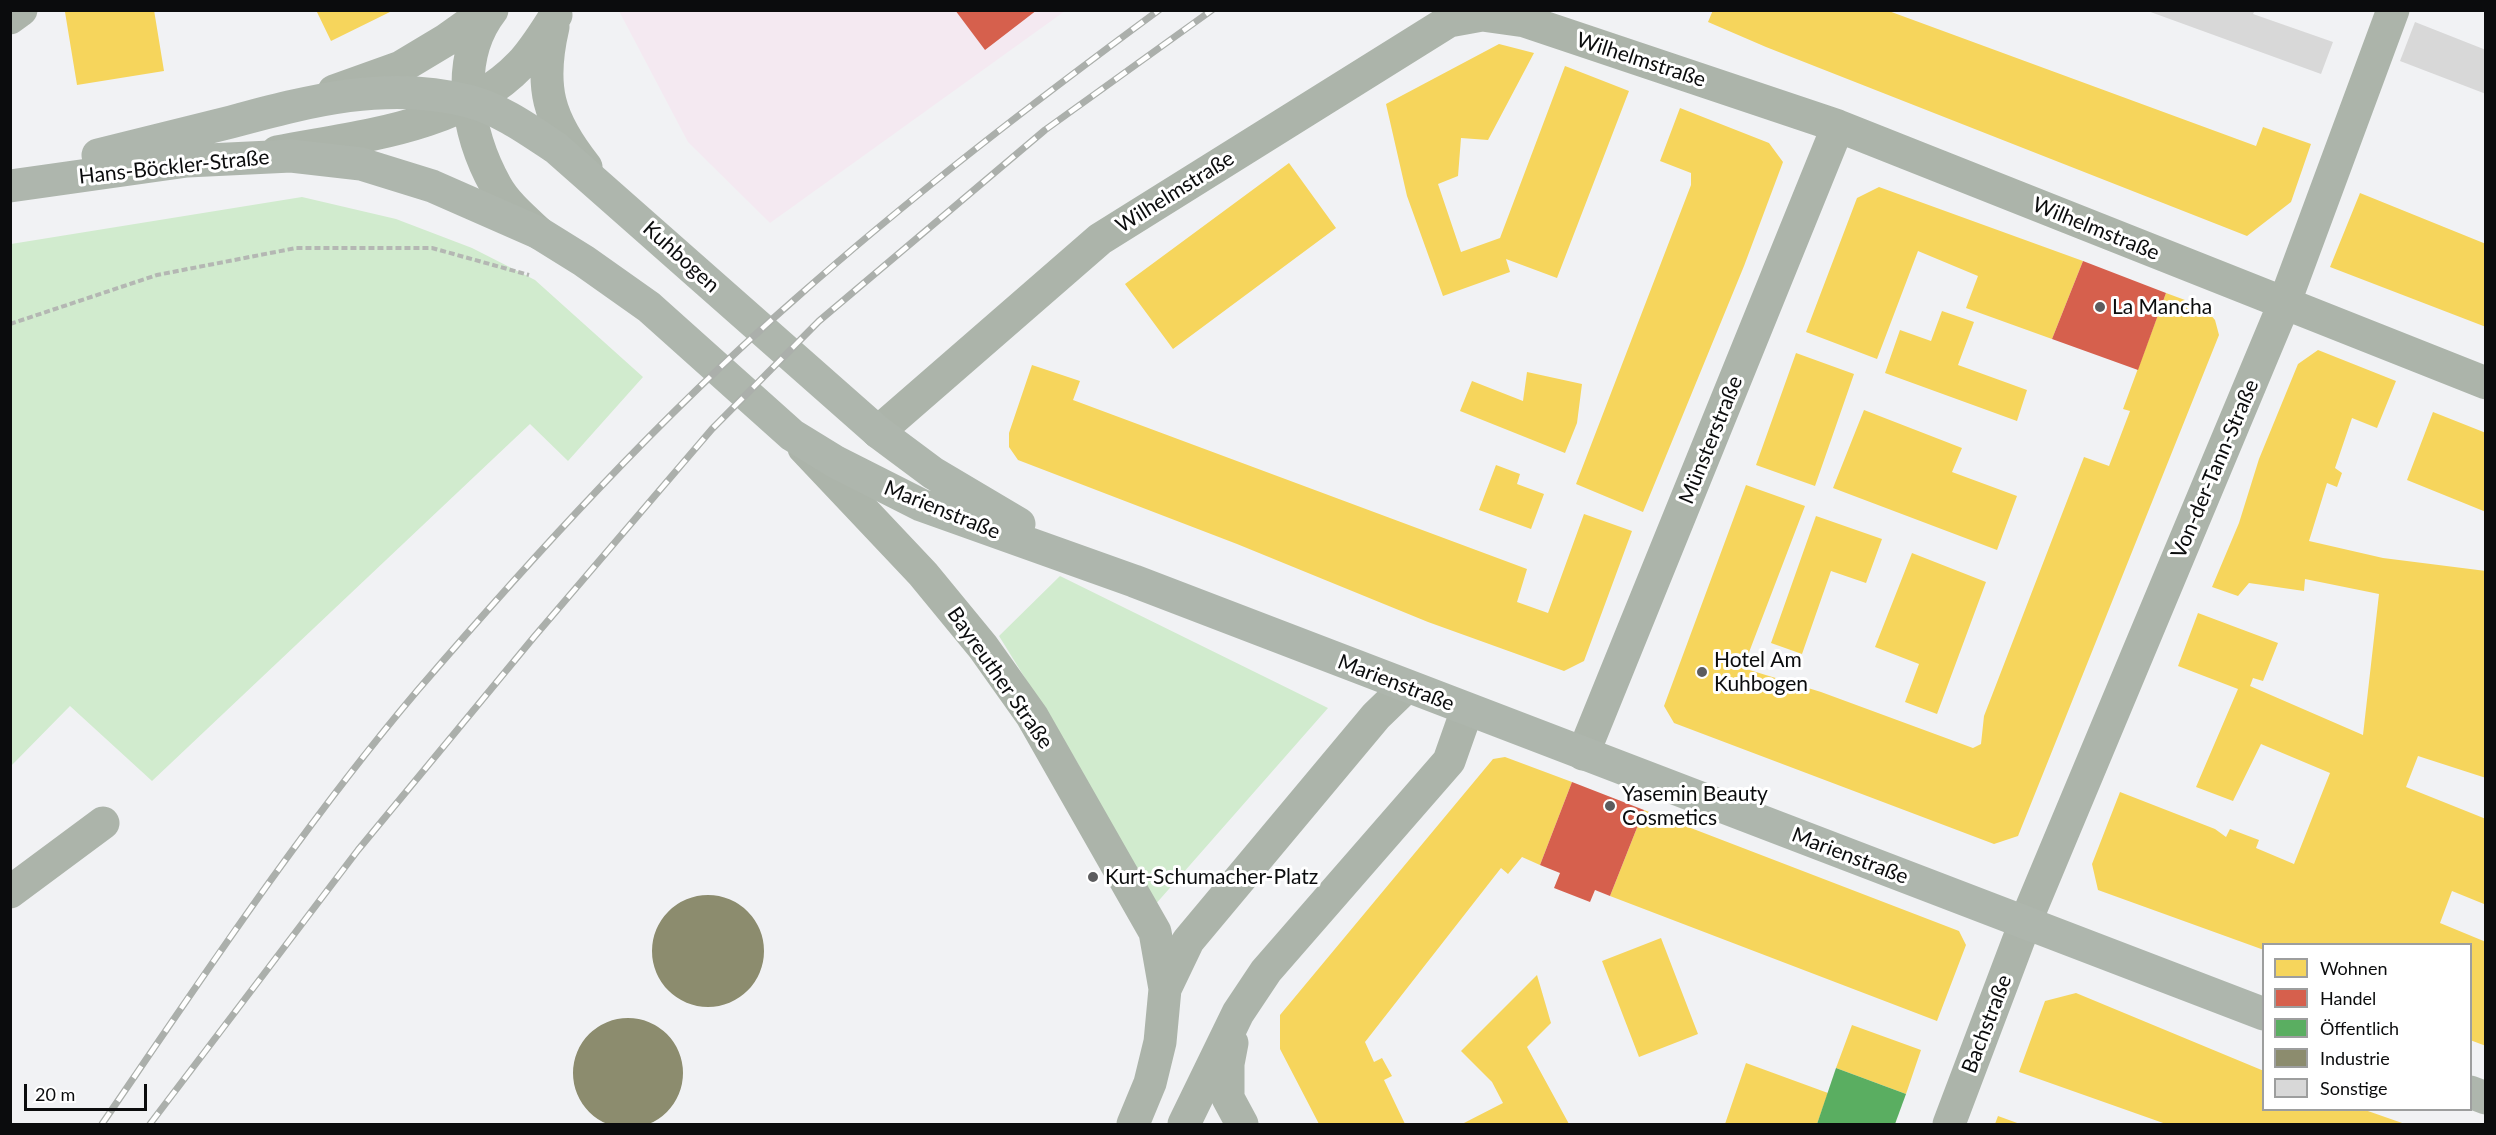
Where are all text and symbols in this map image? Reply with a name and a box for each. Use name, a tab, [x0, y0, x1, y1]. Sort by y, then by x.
street label: Wilhelmstraße	[1573, 27, 1709, 93]
street label: Hans-Böckler-Straße	[77, 144, 271, 190]
street label: Wilhelmstraße	[1111, 146, 1239, 238]
street label: Wilhelmstraße	[2029, 192, 2163, 266]
street label: Kuhbogen	[638, 216, 724, 298]
place label: La Mancha	[2112, 294, 2212, 320]
marker: La Mancha	[2093, 300, 2107, 314]
street label: Münsterstraße	[1674, 372, 1748, 508]
street label: Von-der-Tann-Straße	[2166, 376, 2264, 562]
street label: Marienstraße	[880, 475, 1004, 545]
street label: Bayreuther Straße	[942, 602, 1058, 754]
place label: Hotel Am Kuhbogen	[1714, 647, 1808, 697]
street label: Marienstraße	[1334, 649, 1458, 717]
marker: Hotel Am Kuhbogen	[1695, 665, 1709, 679]
place label: Yasemin Beauty Cosmetics	[1622, 781, 1768, 831]
marker: Yasemin Beauty Cosmetics	[1603, 799, 1617, 813]
street label: Marienstraße	[1788, 822, 1912, 890]
place label: Kurt-Schumacher-Platz	[1105, 864, 1318, 890]
marker: Kurt-Schumacher-Platz	[1086, 870, 1100, 884]
legend	[2262, 943, 2472, 1111]
text: Wohnen	[2320, 957, 2387, 979]
street label: Bachstraße	[1957, 971, 2017, 1077]
text: Handel	[2320, 987, 2376, 1009]
text: Öffentlich	[2320, 1017, 2399, 1039]
text: Industrie	[2320, 1047, 2390, 1069]
scale bar	[27, 1072, 150, 1110]
text: Sonstige	[2320, 1077, 2388, 1099]
text: 20 m	[35, 1083, 75, 1105]

